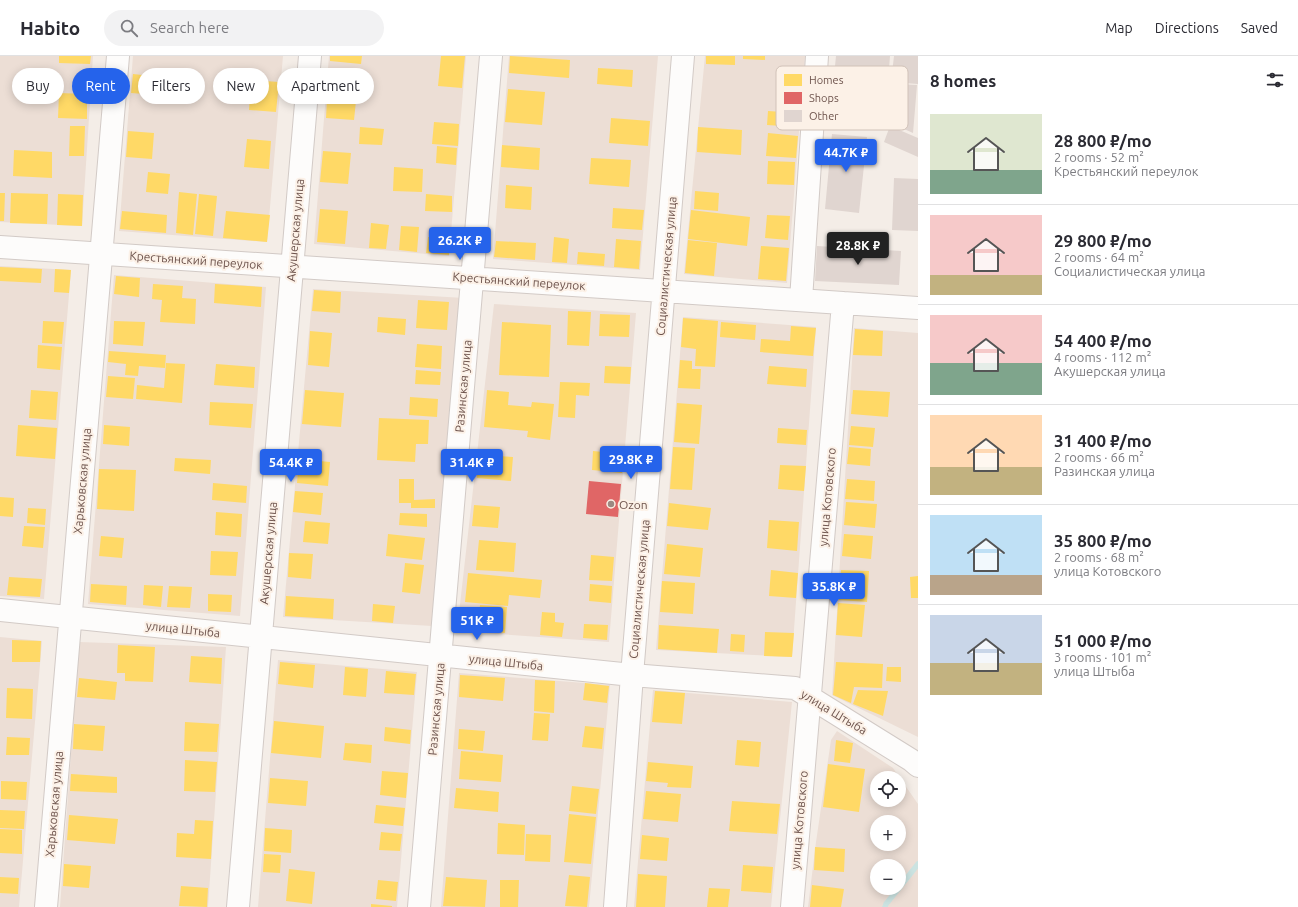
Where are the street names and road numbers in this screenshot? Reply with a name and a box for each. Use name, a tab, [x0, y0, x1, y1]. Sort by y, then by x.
street label: Акушерская улица	[284, 178, 306, 282]
street label: Социалистическая улица	[653, 196, 679, 336]
street label: Крестьянский переулок	[129, 249, 263, 271]
street label: Крестьянский переулок	[452, 270, 586, 292]
street label: Разинская улица	[452, 339, 474, 433]
street label: Харьковская улица	[71, 427, 93, 535]
street label: улица Котовского	[816, 447, 838, 547]
street label: Акушерская улица	[257, 501, 279, 605]
street label: Социалистическая улица	[626, 519, 652, 659]
street label: улица Штыба	[145, 619, 221, 639]
street label: улица Штыба	[468, 652, 544, 672]
street label: Разинская улица	[425, 662, 447, 756]
street label: улица Штыба	[799, 687, 869, 737]
street label: Харьковская улица	[43, 750, 65, 858]
street label: улица Котовского	[788, 770, 810, 870]

